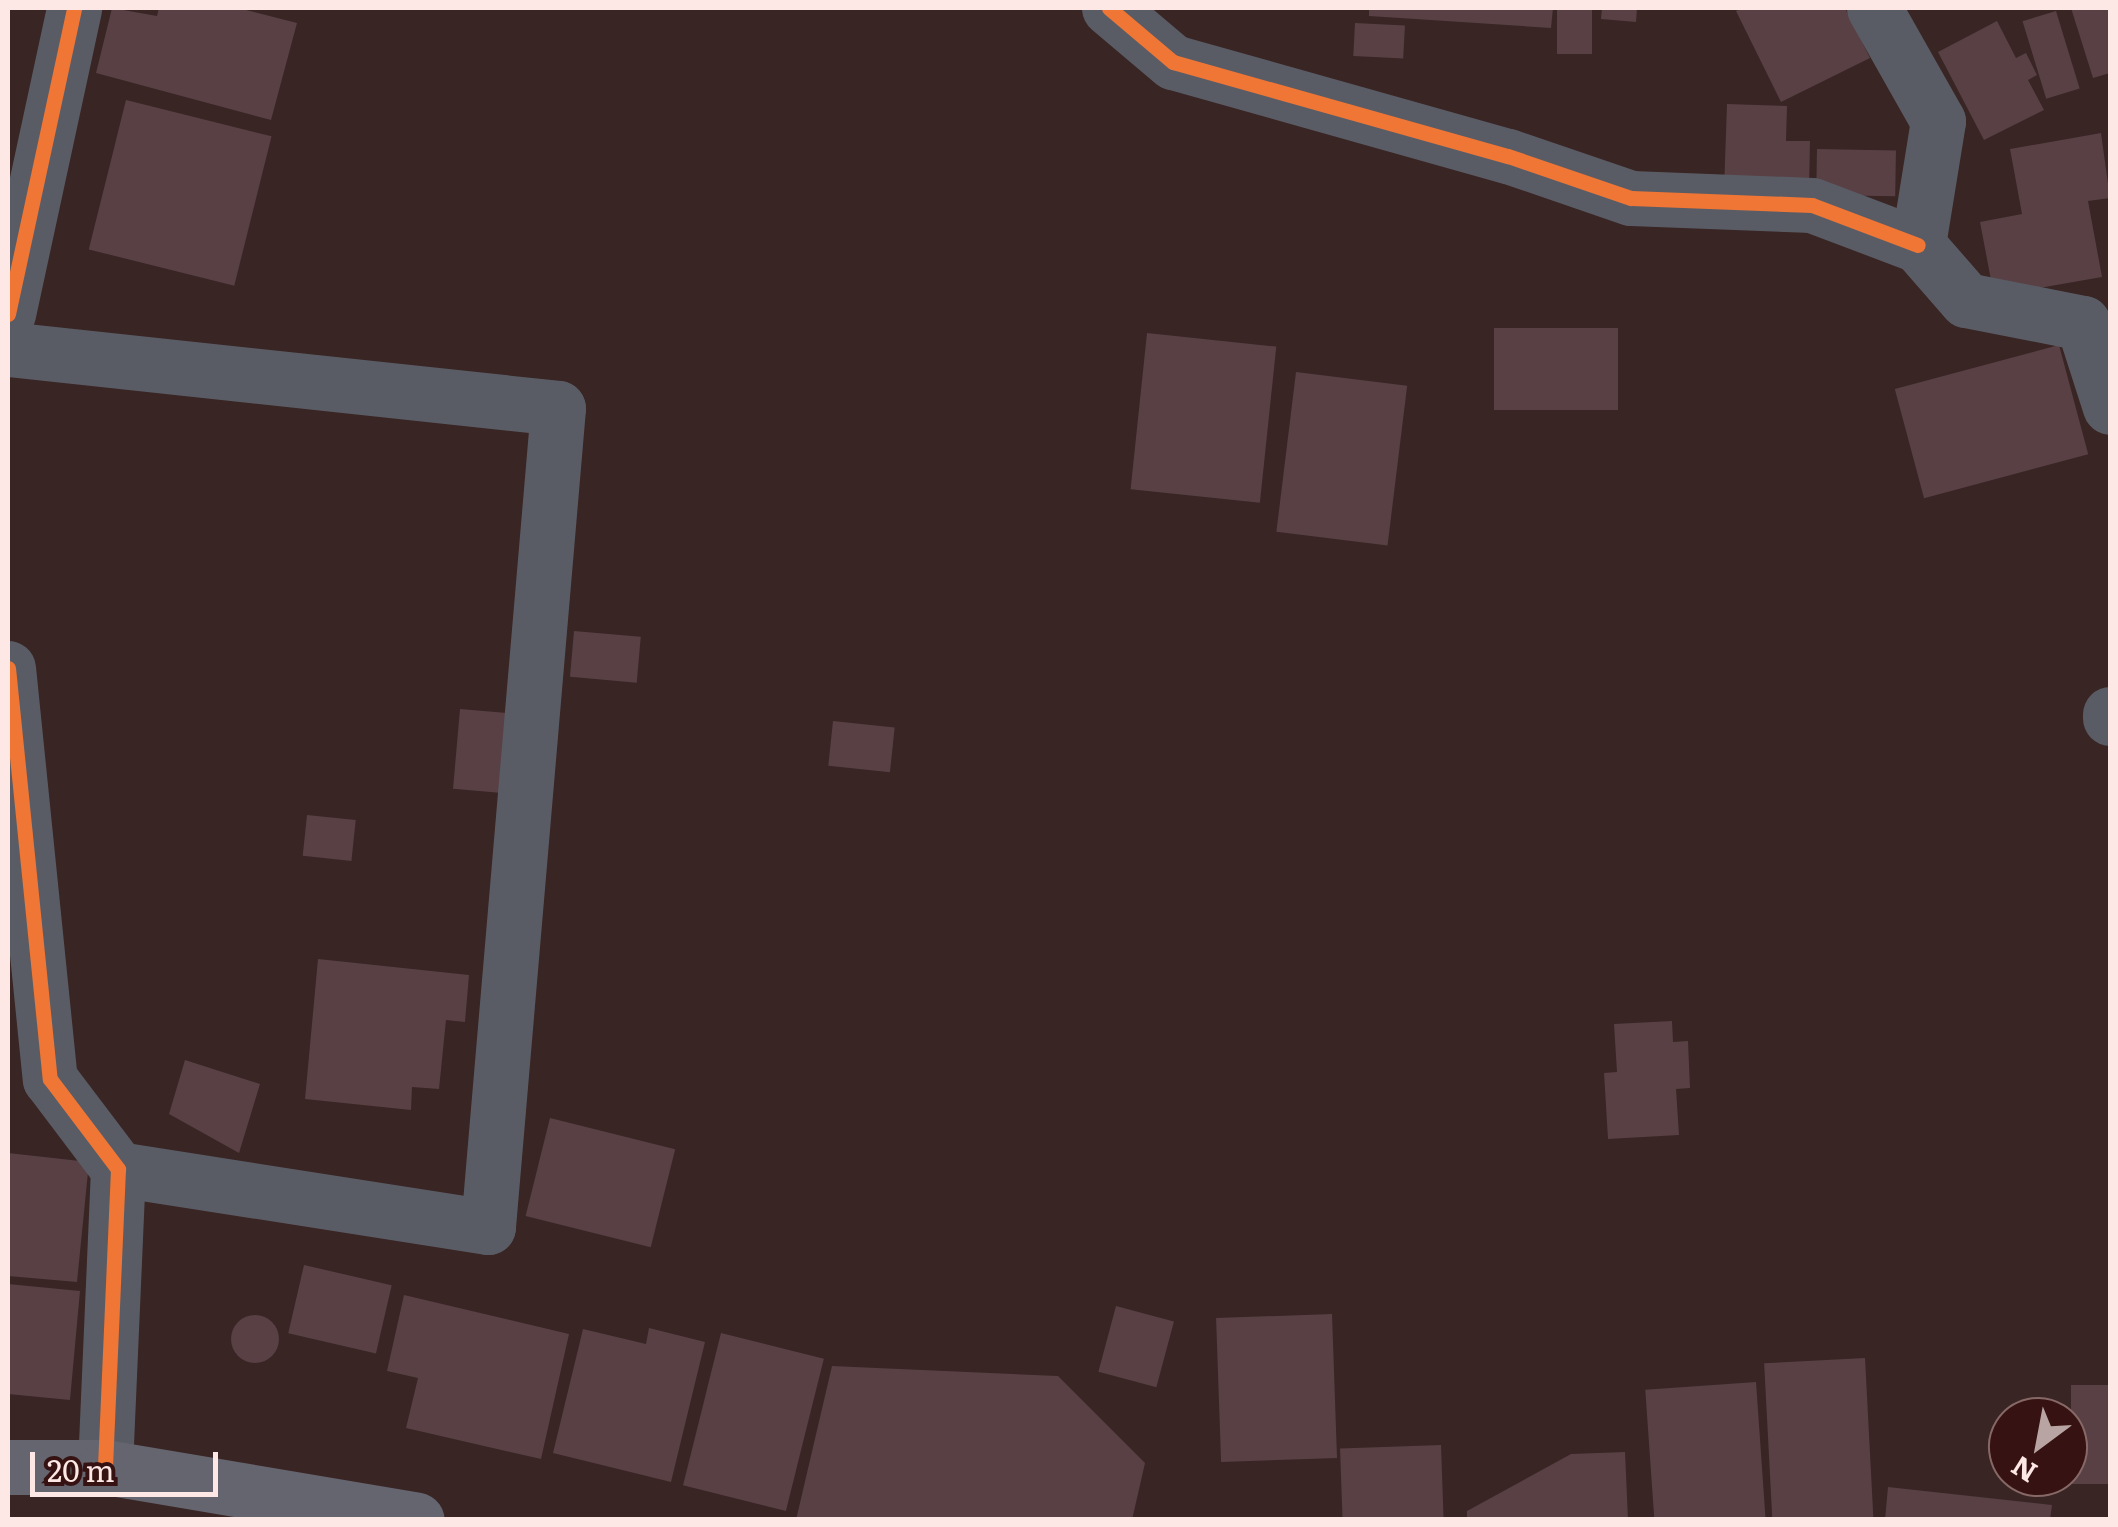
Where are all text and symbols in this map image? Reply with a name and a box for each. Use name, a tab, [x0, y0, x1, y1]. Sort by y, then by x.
north arrow	[1988, 1397, 2088, 1497]
scale bar	[35, 1432, 222, 1494]
text: 20 m	[47, 1447, 115, 1491]
text: N	[2002, 1447, 2044, 1495]

